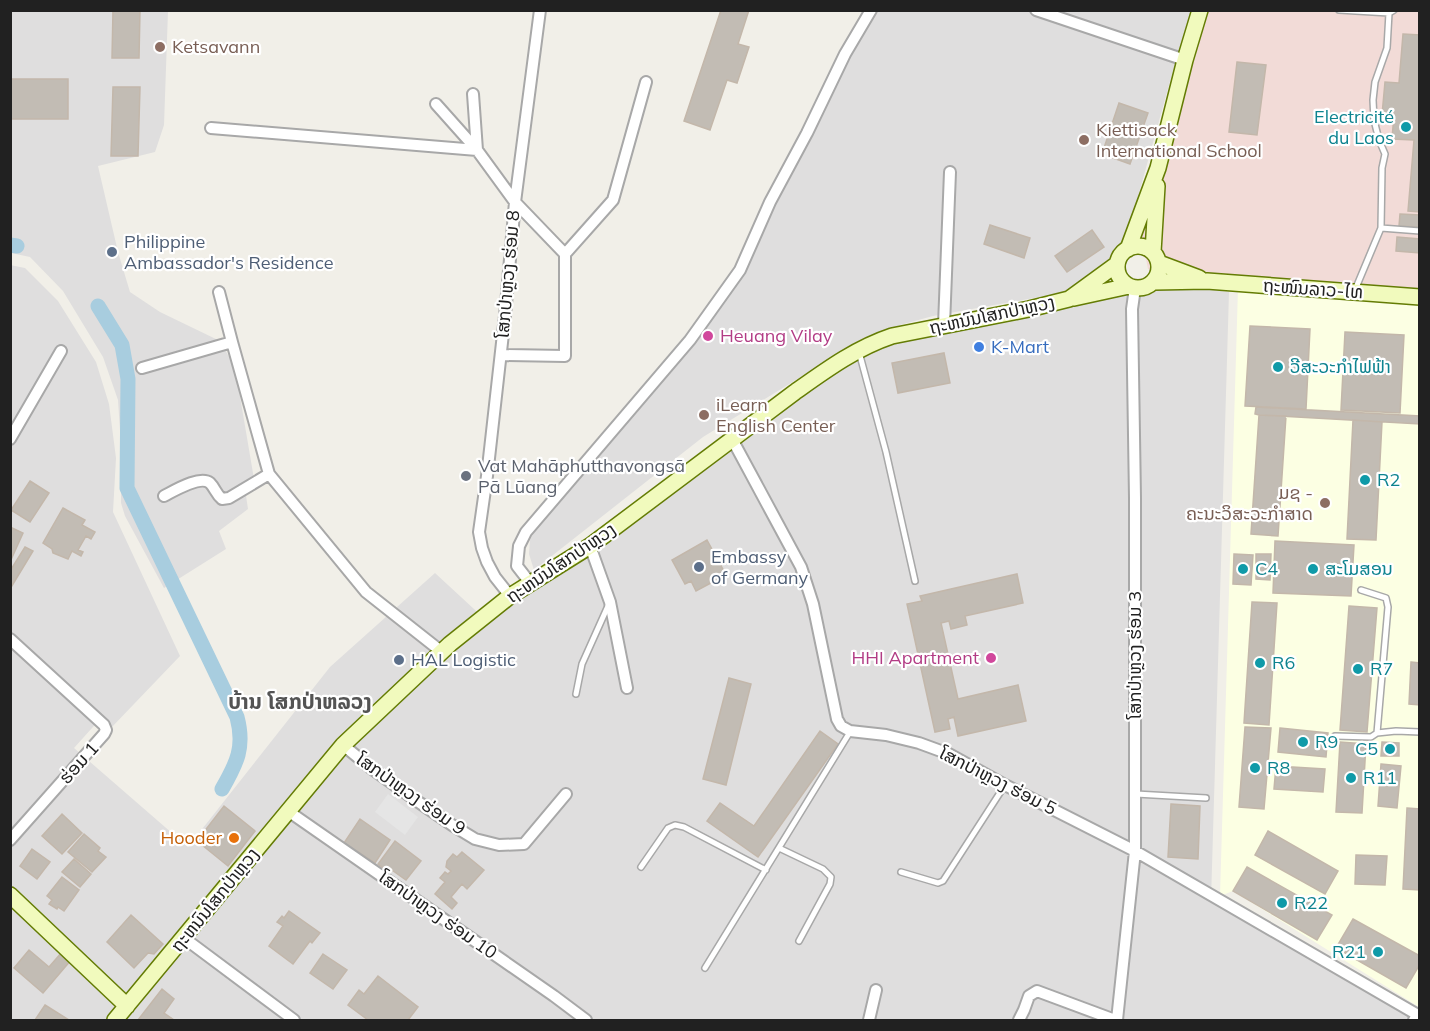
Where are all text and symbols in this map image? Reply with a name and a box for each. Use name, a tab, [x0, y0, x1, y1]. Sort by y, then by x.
place label: Ketsavann	[172, 35, 260, 58]
marker: Ketsavann	[153, 40, 167, 54]
place label: Electricité du Laos	[1314, 105, 1394, 149]
place label: Kiettisack International School	[1096, 118, 1262, 162]
marker: Electricité du Laos	[1399, 120, 1413, 134]
marker: Kiettisack International School	[1077, 133, 1091, 147]
street label: ໂສກປ່າຫຼວງ ຮ່ອມ 8	[490, 209, 525, 340]
place label: Philippine Ambassador's Residence	[124, 230, 333, 274]
marker: Philippine Ambassador's Residence	[105, 245, 119, 259]
street label: ຖະໜົນລາວ-ໄທ	[1262, 274, 1364, 303]
street label: ຖະຫນົນໂສກປ່າຫຼວງ	[927, 290, 1057, 339]
place label: Heuang Vilay	[720, 324, 833, 347]
marker: Heuang Vilay	[701, 329, 715, 343]
place label: K-Mart	[991, 335, 1049, 358]
marker: K-Mart	[972, 340, 986, 354]
place label: ວີສະວະກຳໄຟຟ້າ	[1290, 355, 1391, 378]
marker: ວີສະວະກຳໄຟຟ້າ	[1271, 360, 1285, 374]
place label: iLearn English Center	[716, 393, 836, 437]
marker: iLearn English Center	[697, 408, 711, 422]
place label: Vat Mahāphutthavongsā Pā Lūang	[478, 454, 685, 498]
place label: R2	[1377, 468, 1400, 491]
marker: Vat Mahāphutthavongsā Pā Lūang	[459, 469, 473, 483]
marker: R2	[1358, 473, 1372, 487]
place label: ມຊ - ຄະນະວິສະວະກຳສາດ	[1186, 481, 1313, 525]
marker: ມຊ - ຄະນະວິສະວະກຳສາດ	[1318, 496, 1332, 510]
street label: ຖະຫນົນໂສກປ່າຫຼວງ	[501, 517, 620, 608]
place label: Embassy of Germany	[711, 545, 809, 589]
place label: C4	[1255, 557, 1278, 580]
place label: ສະໂມສອນ	[1325, 557, 1393, 580]
marker: Embassy of Germany	[692, 560, 706, 574]
marker: C4	[1236, 562, 1250, 576]
marker: ສະໂມສອນ	[1306, 562, 1320, 576]
street label: ໂສກປ່າຫຼວງ ຮ່ອມ 3	[1123, 591, 1146, 720]
place label: HHI Apartment	[851, 646, 979, 669]
place label: HAL Logistic	[411, 648, 516, 671]
marker: HHI Apartment	[984, 651, 998, 665]
place label: R6	[1272, 651, 1295, 674]
marker: HAL Logistic	[392, 653, 406, 667]
marker: R6	[1253, 656, 1267, 670]
place label: R7	[1370, 657, 1393, 680]
marker: R7	[1351, 662, 1365, 676]
district label: ບ້ານ ໂສກປ່າຫລວງ	[228, 688, 372, 714]
place label: R9	[1315, 730, 1338, 753]
marker: R9	[1296, 735, 1310, 749]
street label: ຮ່ອມ 1	[54, 737, 103, 788]
place label: C5	[1355, 737, 1378, 760]
street label: ໂສກປ່າຫຼວງ ຮ່ອມ 5	[935, 741, 1061, 820]
marker: C5	[1383, 742, 1397, 756]
street label: ໂສກປ່າຫຼວງ ຮ່ອມ 9	[351, 747, 470, 840]
place label: R8	[1267, 756, 1290, 779]
marker: R8	[1248, 761, 1262, 775]
place label: R11	[1363, 766, 1397, 789]
marker: R11	[1344, 771, 1358, 785]
place label: Hooder	[161, 826, 222, 849]
marker: Hooder	[227, 831, 241, 845]
street label: ຖະຫນົນໂສກປ່າຫຼວງ	[165, 843, 264, 957]
street label: ໂສກປ່າຫຼວງ ຮ່ອມ 10	[374, 865, 502, 964]
place label: R22	[1294, 891, 1328, 914]
marker: R22	[1275, 896, 1289, 910]
place label: R21	[1332, 940, 1366, 963]
marker: R21	[1371, 945, 1385, 959]

